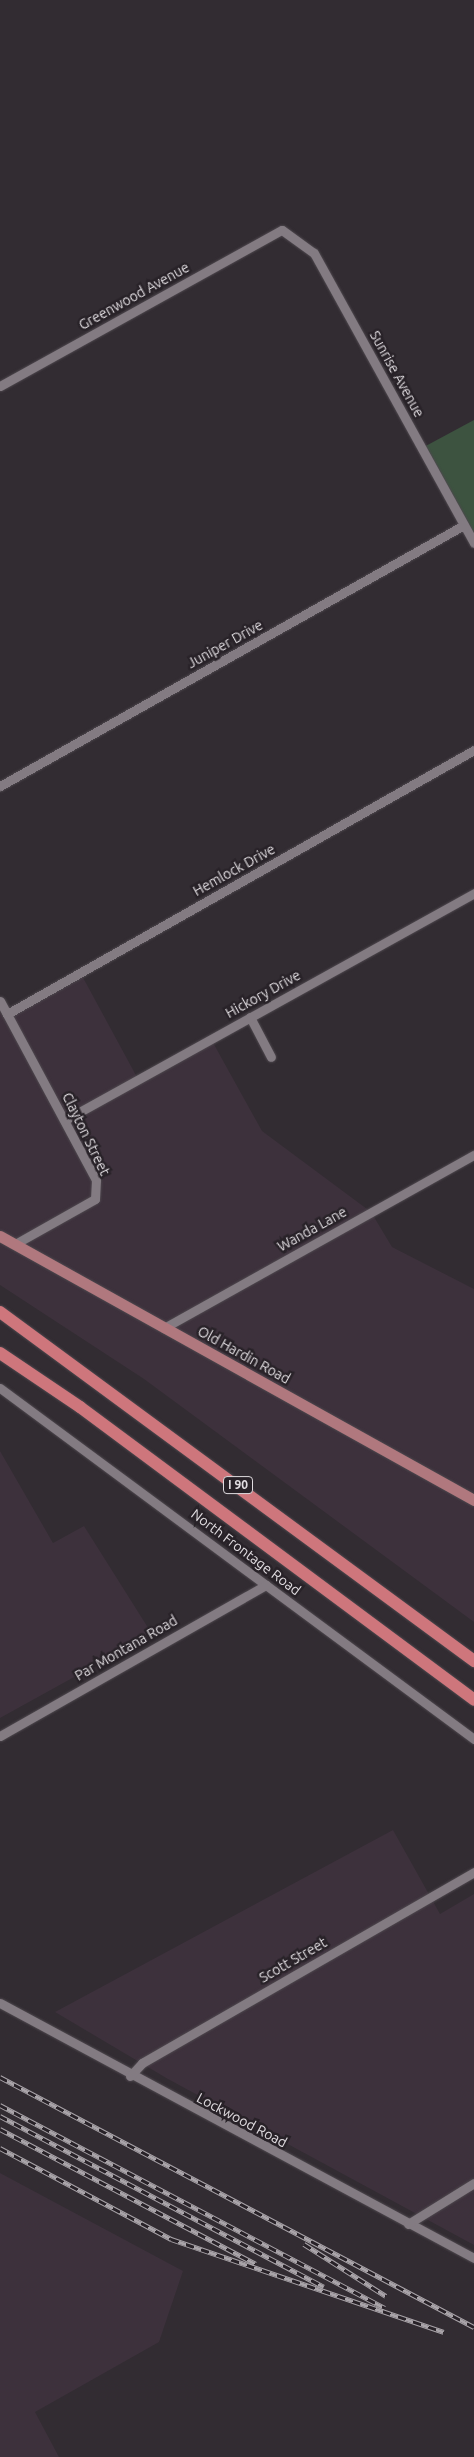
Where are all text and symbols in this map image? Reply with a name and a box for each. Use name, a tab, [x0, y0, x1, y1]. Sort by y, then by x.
street label: Greenwood Avenue	[76, 259, 192, 333]
street label: Sunrise Avenue	[366, 328, 428, 420]
street label: Juniper Drive	[184, 616, 266, 672]
street label: Hemlock Drive	[190, 841, 278, 899]
street label: Hickory Drive	[222, 966, 304, 1022]
street label: Clayton Street	[59, 1090, 113, 1178]
street label: Wanda Lane	[274, 1203, 350, 1255]
street label: Old Hardin Road	[195, 1323, 293, 1387]
road number: I 90	[223, 1476, 253, 1494]
street label: North Frontage Road	[188, 1505, 304, 1599]
street label: Par Montana Road	[72, 1612, 180, 1684]
street label: Scott Street	[256, 1934, 330, 1986]
street label: Lockwood Road	[194, 2089, 290, 2151]

